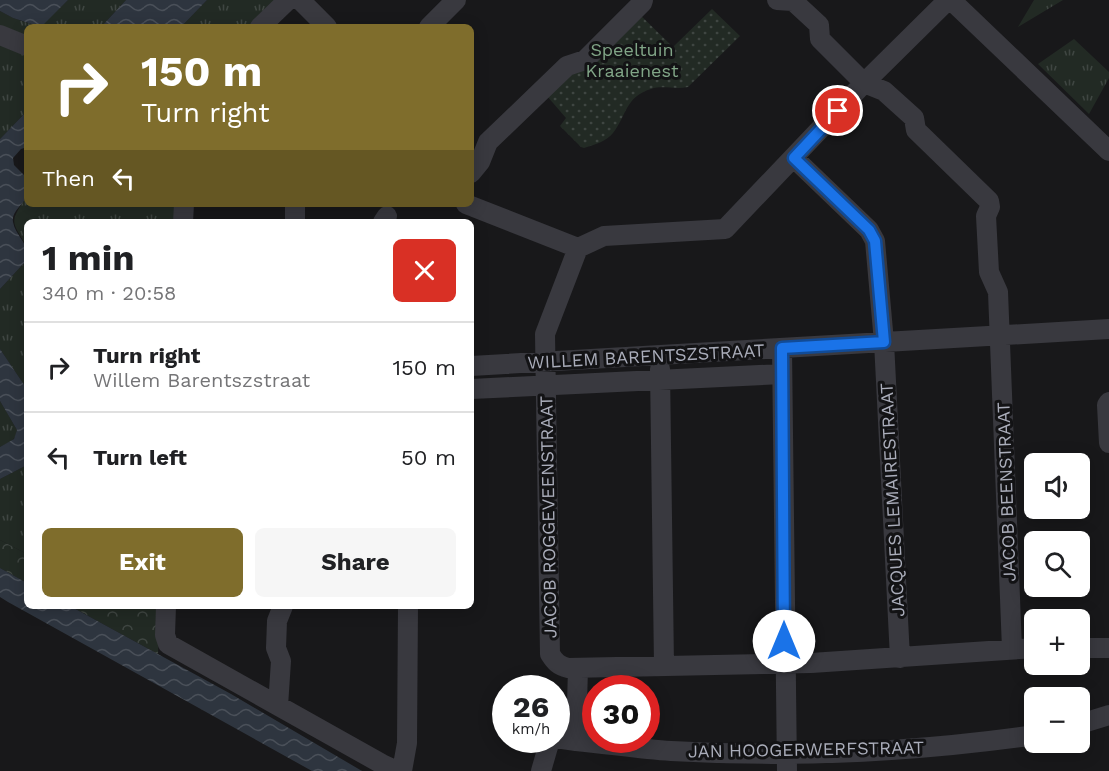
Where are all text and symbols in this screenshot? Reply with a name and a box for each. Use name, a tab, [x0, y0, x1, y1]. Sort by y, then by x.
park label: Speeltuin Kraaienest	[585, 39, 679, 81]
text: 150 m	[141, 47, 262, 96]
icon: right	[42, 48, 120, 126]
pin	[812, 85, 863, 136]
icon: arrive	[821, 94, 854, 127]
text: Turn right	[141, 97, 270, 129]
icon: left	[107, 162, 140, 195]
text: Then	[42, 166, 95, 191]
text: 1 min	[42, 237, 134, 279]
button: close	[393, 239, 456, 302]
text: 340 m · 20:58	[42, 281, 176, 305]
street label: WILLEM BARENTSZSTRAAT	[527, 339, 765, 373]
text: Turn right	[93, 343, 200, 368]
icon: right	[42, 351, 75, 384]
text: 150 m	[392, 355, 456, 380]
text: Willem Barentszstraat	[93, 368, 310, 392]
street label: JACQUES LEMAIRESTRAAT	[875, 382, 909, 617]
street label: JACOB ROGGEVEENSTRAAT	[535, 395, 561, 638]
street label: JACOB BEENSTRAAT	[992, 402, 1020, 582]
icon: left	[42, 441, 75, 474]
text: Turn left	[93, 445, 187, 470]
text: 50 m	[401, 445, 456, 470]
map controls	[1024, 453, 1090, 753]
button: sound	[1024, 453, 1090, 519]
button: Exit	[42, 528, 243, 597]
button: Share	[255, 528, 456, 597]
button: search	[1024, 531, 1090, 597]
position arrow	[752, 609, 816, 673]
button: +	[1024, 609, 1090, 675]
speed limit sign: 30	[582, 675, 660, 753]
button: −	[1024, 687, 1090, 753]
text: 26	[513, 689, 549, 724]
text: km/h	[512, 720, 550, 738]
street label: JAN HOOGERWERFSTRAAT	[688, 736, 924, 762]

